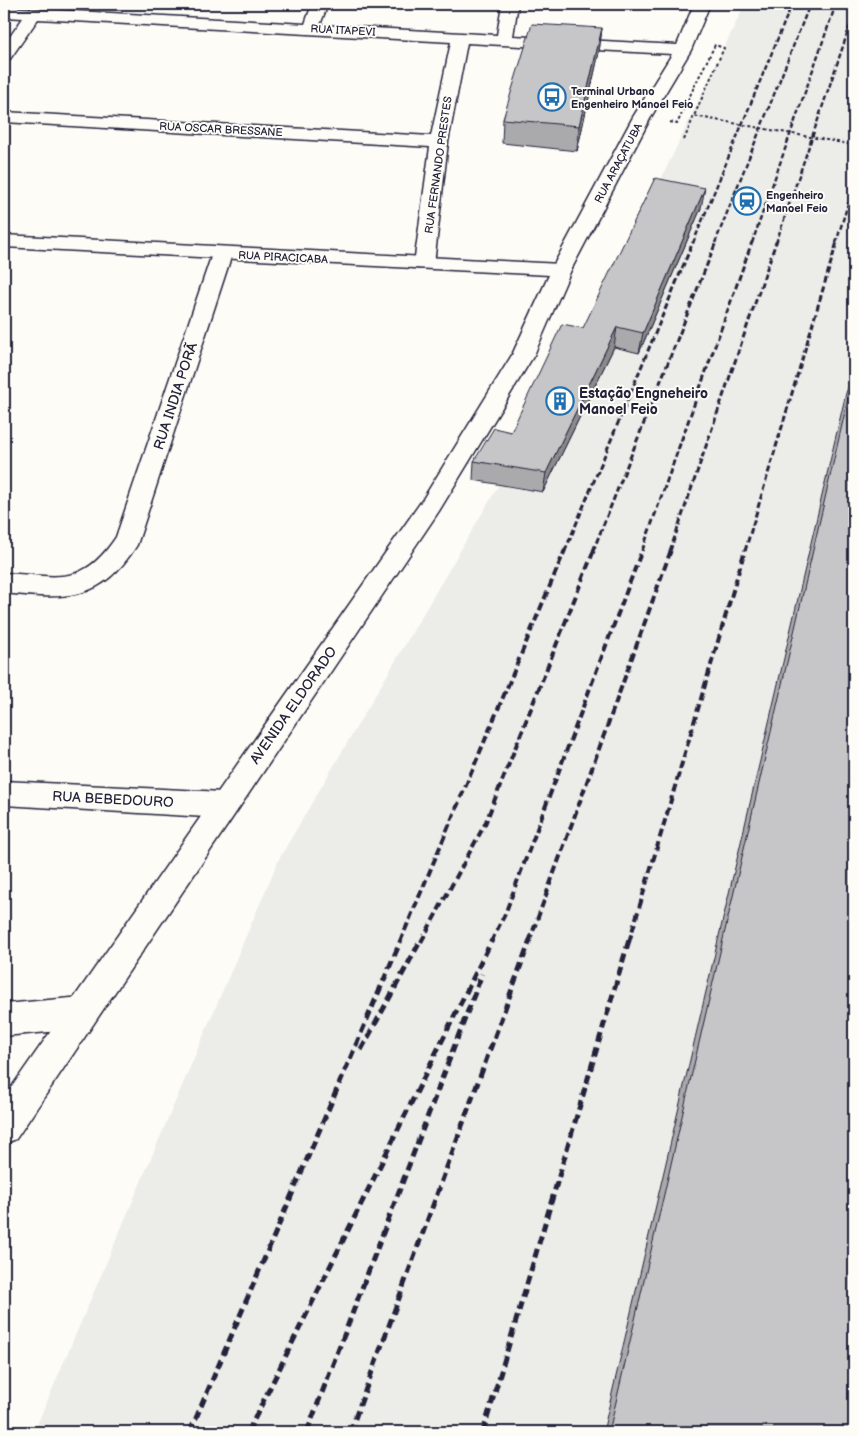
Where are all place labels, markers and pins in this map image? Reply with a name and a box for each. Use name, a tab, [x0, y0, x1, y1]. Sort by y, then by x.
bus stop icon: Terminal Urbano Engenheiro Manoel Feio	[537, 82, 567, 112]
place label: Terminal Urbano Engenheiro Manoel Feio	[571, 85, 693, 111]
station icon: Engenheiro Manoel Feio	[732, 186, 762, 216]
place label: Engenheiro Manoel Feio	[766, 189, 828, 215]
place label: Estação Engneheiro Manoel Feio	[579, 385, 708, 418]
building icon: Estação Engneheiro Manoel Feio	[545, 386, 575, 416]

